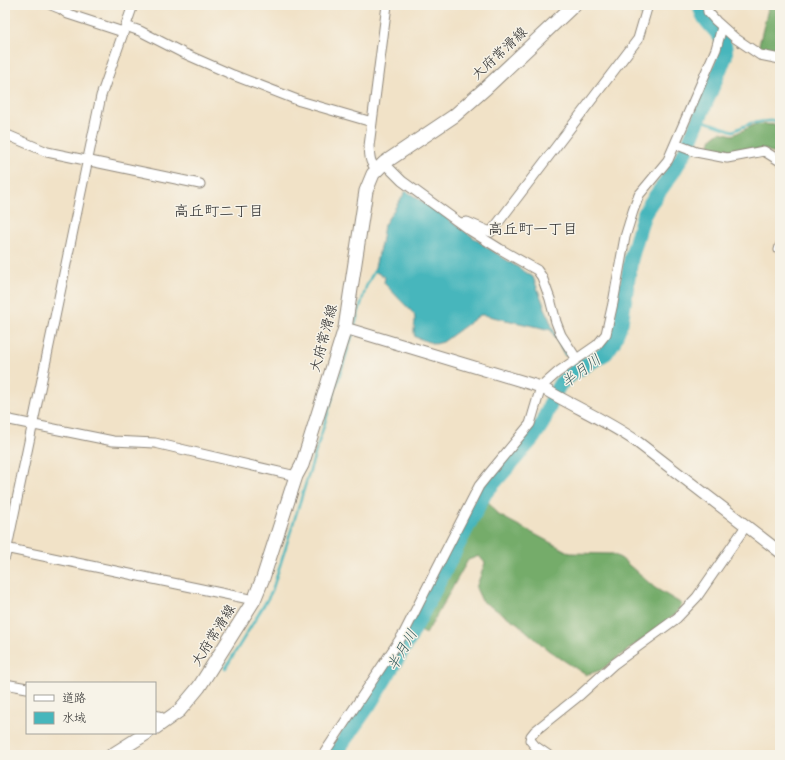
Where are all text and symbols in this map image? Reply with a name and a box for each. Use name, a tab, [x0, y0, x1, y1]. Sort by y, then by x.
street label: 大府常滑線	[468, 23, 531, 83]
district label: 高丘町二丁目	[174, 202, 264, 220]
district label: 高丘町一丁目	[488, 220, 578, 238]
street label: 大府常滑線	[306, 302, 341, 374]
water label: 半月川	[558, 350, 604, 392]
street label: 大府常滑線	[188, 601, 239, 669]
water label: 半月川	[383, 626, 421, 674]
legend	[26, 682, 156, 734]
text: 道路	[62, 691, 86, 705]
text: 水域	[62, 711, 86, 725]

